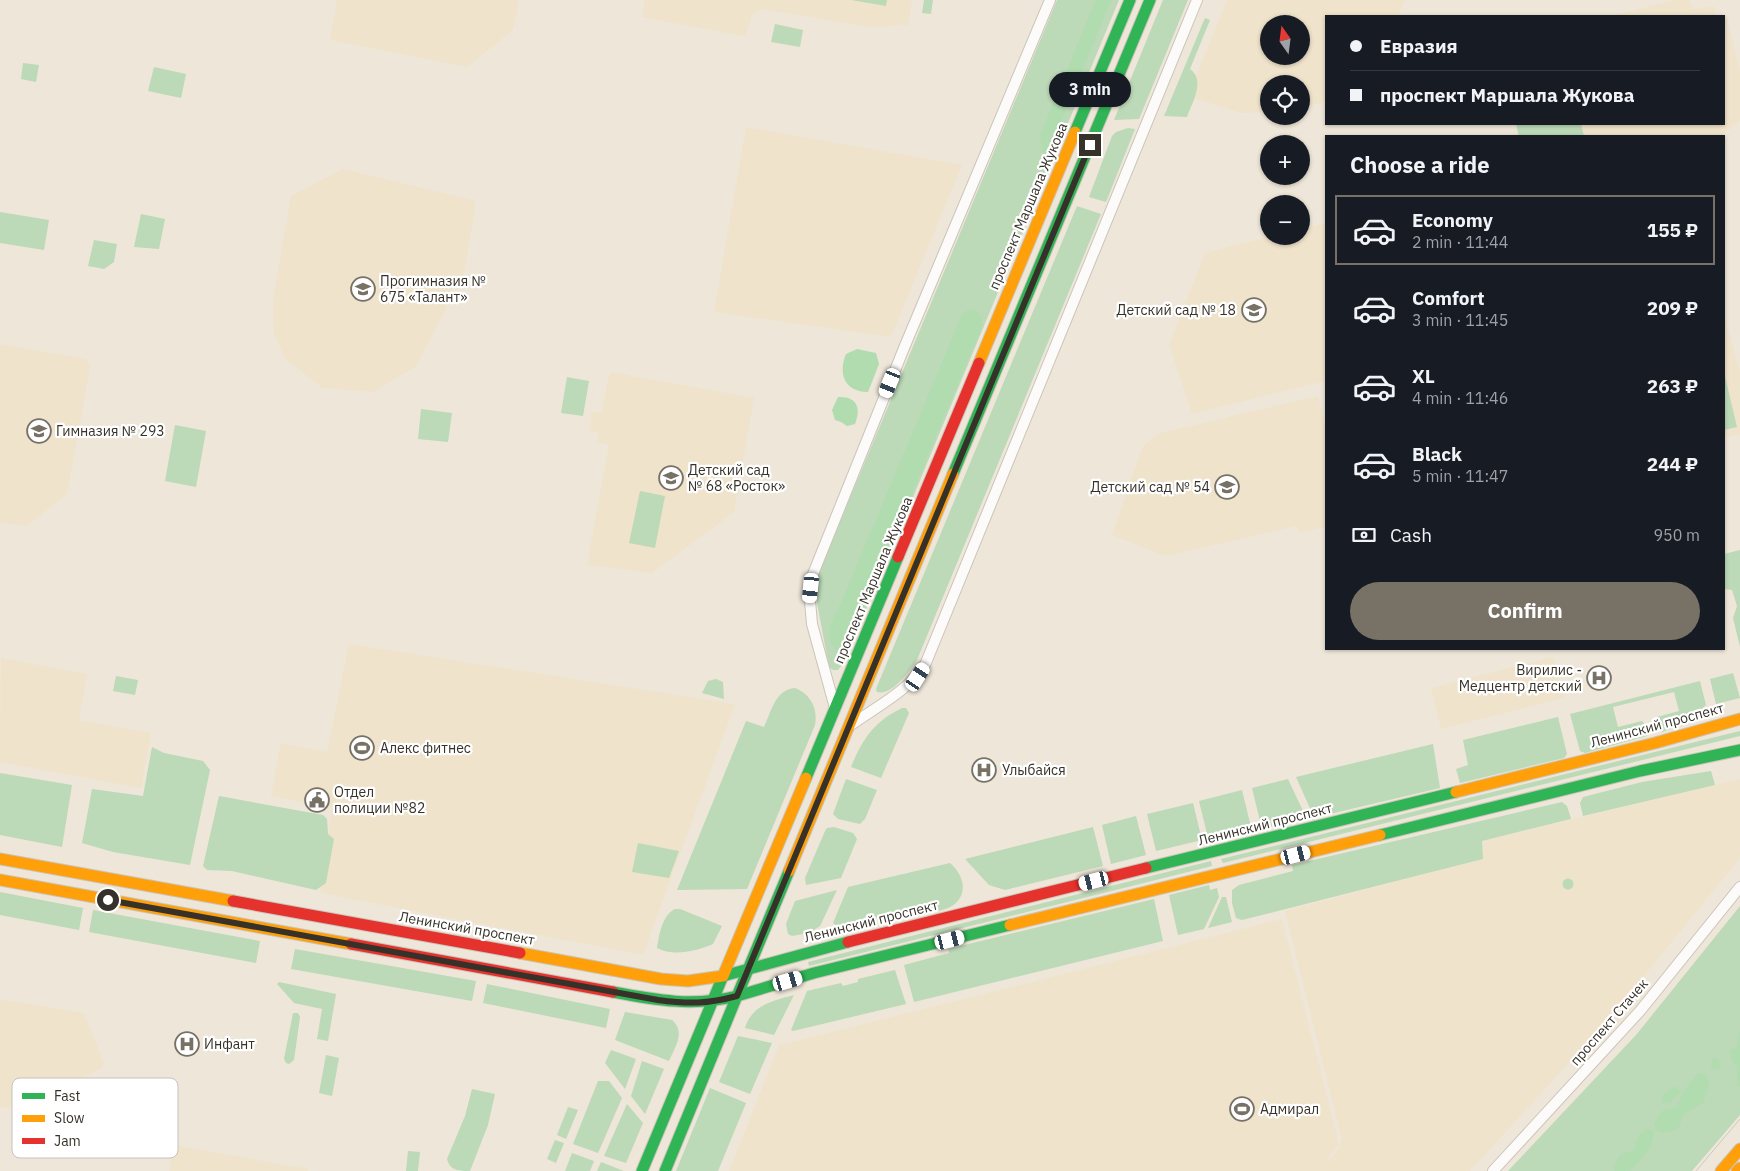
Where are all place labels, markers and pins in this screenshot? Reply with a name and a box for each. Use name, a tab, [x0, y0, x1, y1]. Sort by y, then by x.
place label: Прогимназия № 675 «Талант»	[380, 272, 486, 306]
school or university icon: Прогимназия № 675 «Талант»	[350, 276, 376, 302]
school or university icon: Детский сад № 18	[1241, 297, 1267, 323]
place label: Детский сад № 18	[1116, 301, 1236, 319]
school or university icon: Гимназия № 293	[26, 418, 52, 444]
place label: Гимназия № 293	[56, 422, 165, 440]
place label: Детский сад № 68 «Росток»	[688, 461, 785, 495]
school or university icon: Детский сад № 68 «Росток»	[658, 465, 684, 491]
school or university icon: Детский сад № 54	[1214, 474, 1240, 500]
place label: Детский сад № 54	[1090, 478, 1210, 496]
place label: Вирилис - Медцентр детский	[1459, 661, 1582, 695]
hospital icon: Вирилис - Медцентр детский	[1586, 665, 1612, 691]
sports icon: Алекс фитнес	[349, 735, 375, 761]
place label: Алекс фитнес	[380, 739, 471, 757]
hospital icon: Улыбайся	[971, 757, 997, 783]
place label: Улыбайся	[1002, 761, 1066, 779]
place label: Отдел полиции №82	[334, 783, 425, 817]
public building icon: Отдел полиции №82	[304, 787, 330, 813]
hospital icon: Инфант	[174, 1031, 200, 1057]
place label: Инфант	[204, 1035, 255, 1053]
sports icon: Адмирал	[1229, 1096, 1255, 1122]
place label: Адмирал	[1260, 1100, 1319, 1118]

